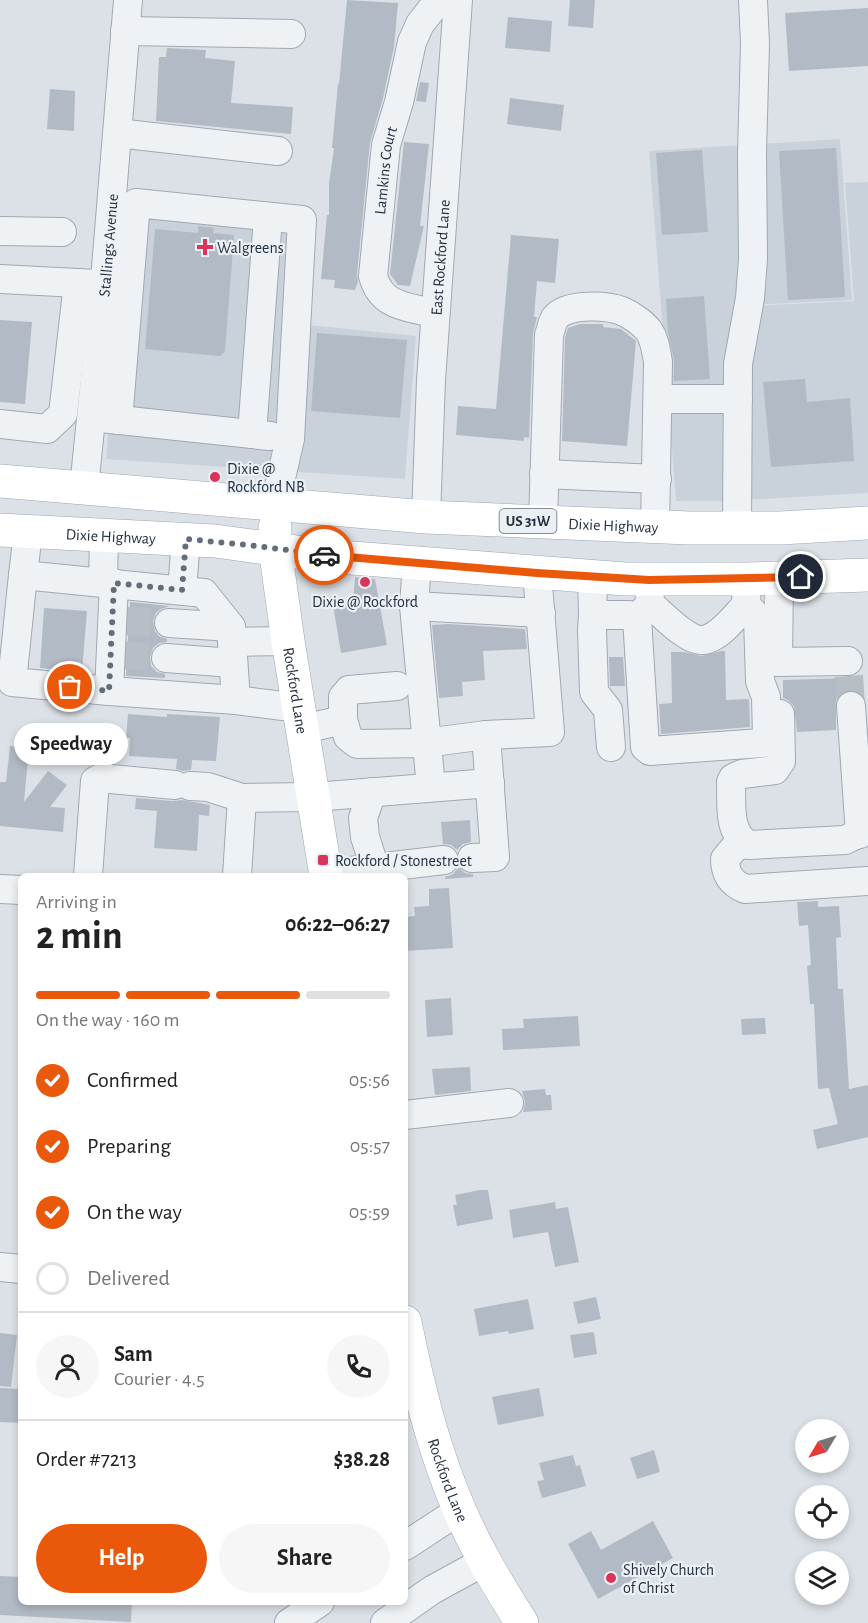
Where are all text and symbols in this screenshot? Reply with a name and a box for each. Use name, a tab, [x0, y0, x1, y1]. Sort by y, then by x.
street label: Lamkins Court	[372, 125, 400, 215]
street label: Stallings Avenue	[96, 193, 121, 297]
street label: East Rockford Lane	[429, 199, 453, 316]
marker: Walgreens	[198, 240, 212, 254]
place label: Walgreens	[217, 240, 284, 256]
place label: Dixie @ Rockford NB	[227, 461, 304, 495]
marker: Dixie @ Rockford NB	[208, 470, 222, 484]
road number: US 31W	[500, 509, 556, 533]
street label: Dixie Highway	[568, 516, 659, 537]
courier	[294, 525, 354, 585]
street label: Dixie Highway	[65, 526, 156, 548]
icon: car	[308, 539, 341, 572]
pin	[775, 551, 826, 602]
icon: home	[784, 560, 817, 593]
marker: Dixie @ Rockford	[358, 575, 372, 589]
place label: Dixie @ Rockford	[312, 594, 418, 610]
street label: Rockford Lane	[280, 646, 310, 735]
pin	[44, 661, 95, 712]
icon: bag	[53, 670, 86, 703]
callout: Speedway	[13, 723, 127, 765]
text: Speedway	[30, 734, 112, 754]
marker: Rockford / Stonestreet	[316, 853, 330, 867]
place label: Rockford / Stonestreet	[335, 853, 472, 869]
text: Arriving in	[36, 892, 117, 912]
text: 06:22–06:27	[285, 913, 390, 935]
text: 2 min	[36, 917, 123, 956]
text: On the way · 160 m	[36, 1010, 180, 1030]
icon: check	[36, 1064, 69, 1097]
text: Confirmed	[87, 1069, 178, 1091]
text: 05:56	[349, 1070, 390, 1090]
icon: check	[36, 1130, 69, 1163]
text: Preparing	[87, 1135, 171, 1157]
text: 05:57	[350, 1136, 390, 1156]
icon: check	[36, 1196, 69, 1229]
text: On the way	[87, 1201, 182, 1223]
text: 05:59	[349, 1202, 390, 1222]
text: Delivered	[87, 1267, 170, 1289]
button: person	[36, 1335, 99, 1398]
button: phone	[327, 1335, 390, 1398]
text: Sam	[114, 1343, 153, 1365]
text: Courier · 4.5	[114, 1369, 205, 1389]
north arrow	[795, 1419, 849, 1473]
map controls	[795, 1419, 849, 1605]
street label: Rockford Lane	[425, 1437, 471, 1524]
text: Order #7213	[36, 1448, 137, 1470]
text: $38.28	[334, 1448, 390, 1470]
button: locate	[795, 1485, 849, 1539]
button: Help	[36, 1524, 207, 1593]
button: Share	[219, 1524, 390, 1593]
button: layers	[795, 1551, 849, 1605]
place label: Shively Church of Christ	[623, 1562, 714, 1596]
marker: Shively Church of Christ	[604, 1571, 618, 1585]

